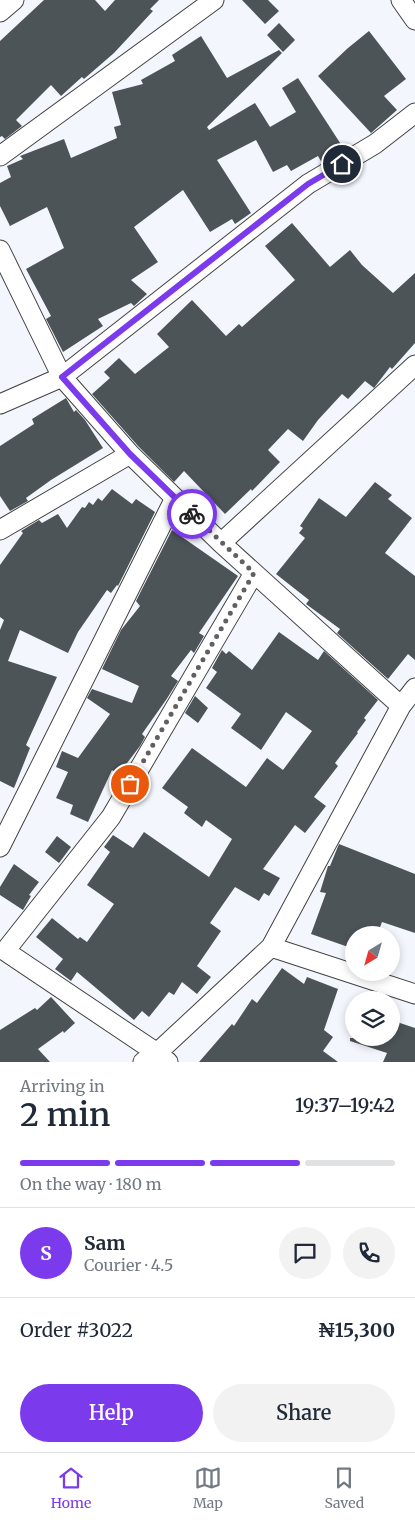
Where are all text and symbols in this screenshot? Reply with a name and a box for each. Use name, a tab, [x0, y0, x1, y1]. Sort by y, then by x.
pin	[321, 143, 363, 185]
icon: home	[328, 150, 356, 178]
courier	[167, 489, 217, 539]
icon: bike	[178, 500, 206, 528]
pin	[109, 763, 151, 805]
icon: bag	[116, 770, 144, 798]
north arrow	[345, 926, 400, 981]
map controls	[345, 926, 400, 1046]
button: layers	[345, 991, 400, 1046]
text: Arriving in	[20, 1076, 105, 1096]
text: 19:37–19:42	[295, 1093, 395, 1117]
text: 2 min	[20, 1095, 110, 1135]
text: On the way · 180 m	[20, 1174, 162, 1194]
button: chat	[279, 1227, 331, 1279]
button: phone	[343, 1227, 395, 1279]
text: Sam	[84, 1231, 125, 1255]
text: S	[40, 1241, 52, 1265]
text: Courier · 4.5	[84, 1255, 173, 1275]
text: Order #3022	[20, 1318, 133, 1342]
text: ₦15,300	[317, 1318, 395, 1342]
button: Help	[20, 1384, 203, 1442]
button: Share	[213, 1384, 395, 1442]
tab: Home	[51, 1464, 91, 1512]
tab: Map	[193, 1464, 223, 1512]
tab: Saved	[324, 1464, 364, 1512]

